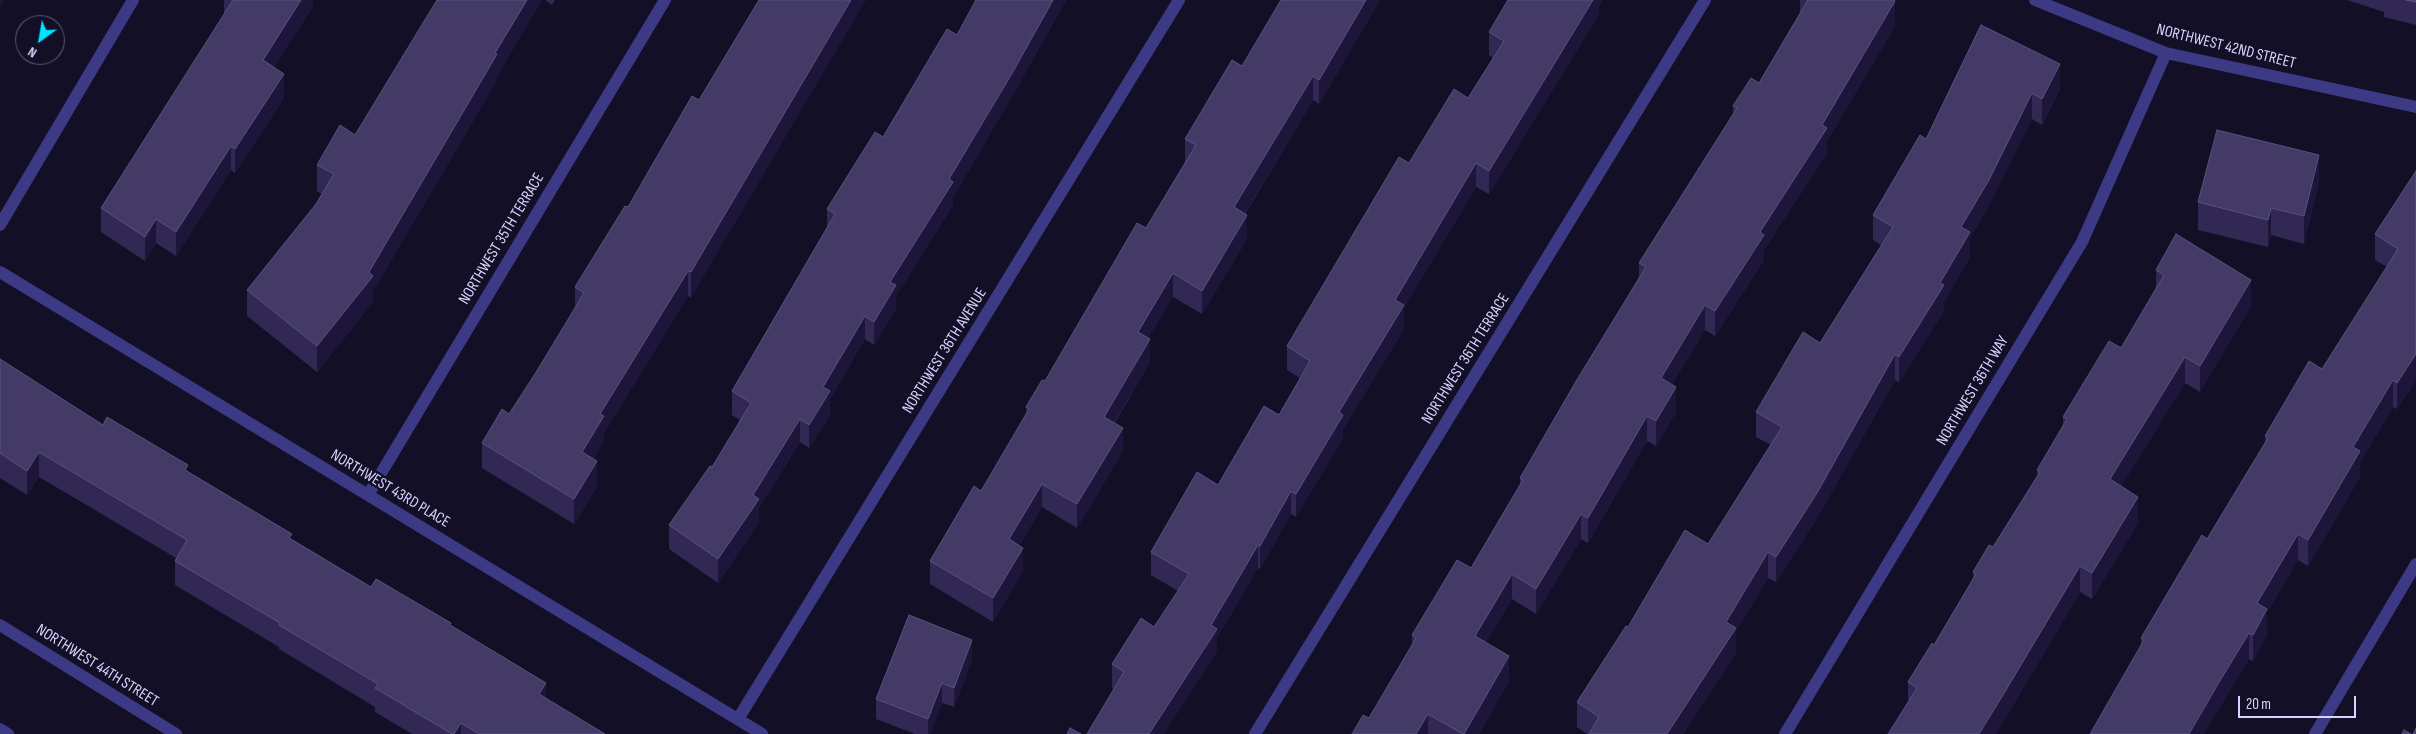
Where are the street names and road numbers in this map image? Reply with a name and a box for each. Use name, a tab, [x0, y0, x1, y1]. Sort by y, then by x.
street label: NORTHWEST 42ND STREET	[2154, 20, 2298, 74]
street label: NORTHWEST 35TH TERRACE	[455, 170, 549, 308]
street label: NORTHWEST 36TH AVENUE	[899, 285, 991, 417]
street label: NORTHWEST 36TH TERRACE	[1418, 290, 1514, 428]
street label: NORTHWEST 36TH WAY	[1933, 333, 2013, 449]
street label: NORTHWEST 43RD PLACE	[327, 446, 453, 532]
street label: NORTHWEST 44TH STREET	[32, 621, 162, 711]

